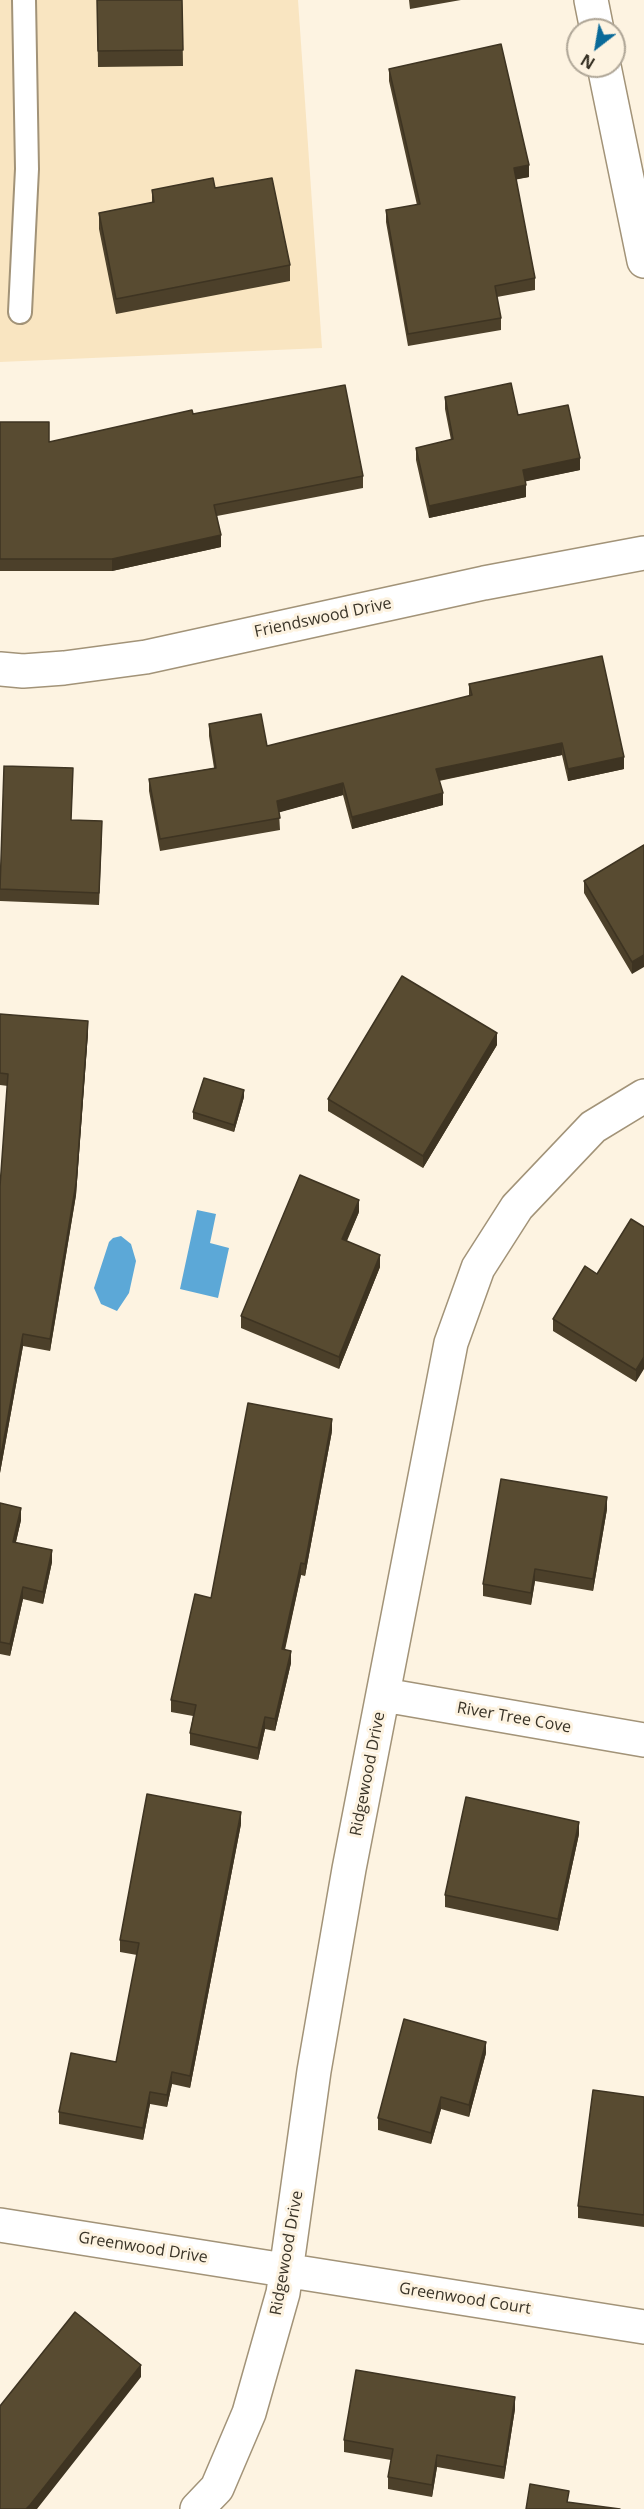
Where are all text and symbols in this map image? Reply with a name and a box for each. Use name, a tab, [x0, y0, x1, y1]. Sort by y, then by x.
north arrow	[566, 18, 626, 78]
text: N	[577, 49, 599, 74]
street label: Friendswood Drive	[253, 594, 393, 642]
street label: River Tree Cove	[455, 1698, 573, 1738]
street label: Ridgewood Drive	[347, 1710, 389, 1838]
street label: Ridgewood Drive	[267, 2189, 307, 2317]
street label: Greenwood Drive	[77, 2228, 209, 2268]
street label: Greenwood Court	[398, 2279, 532, 2319]

